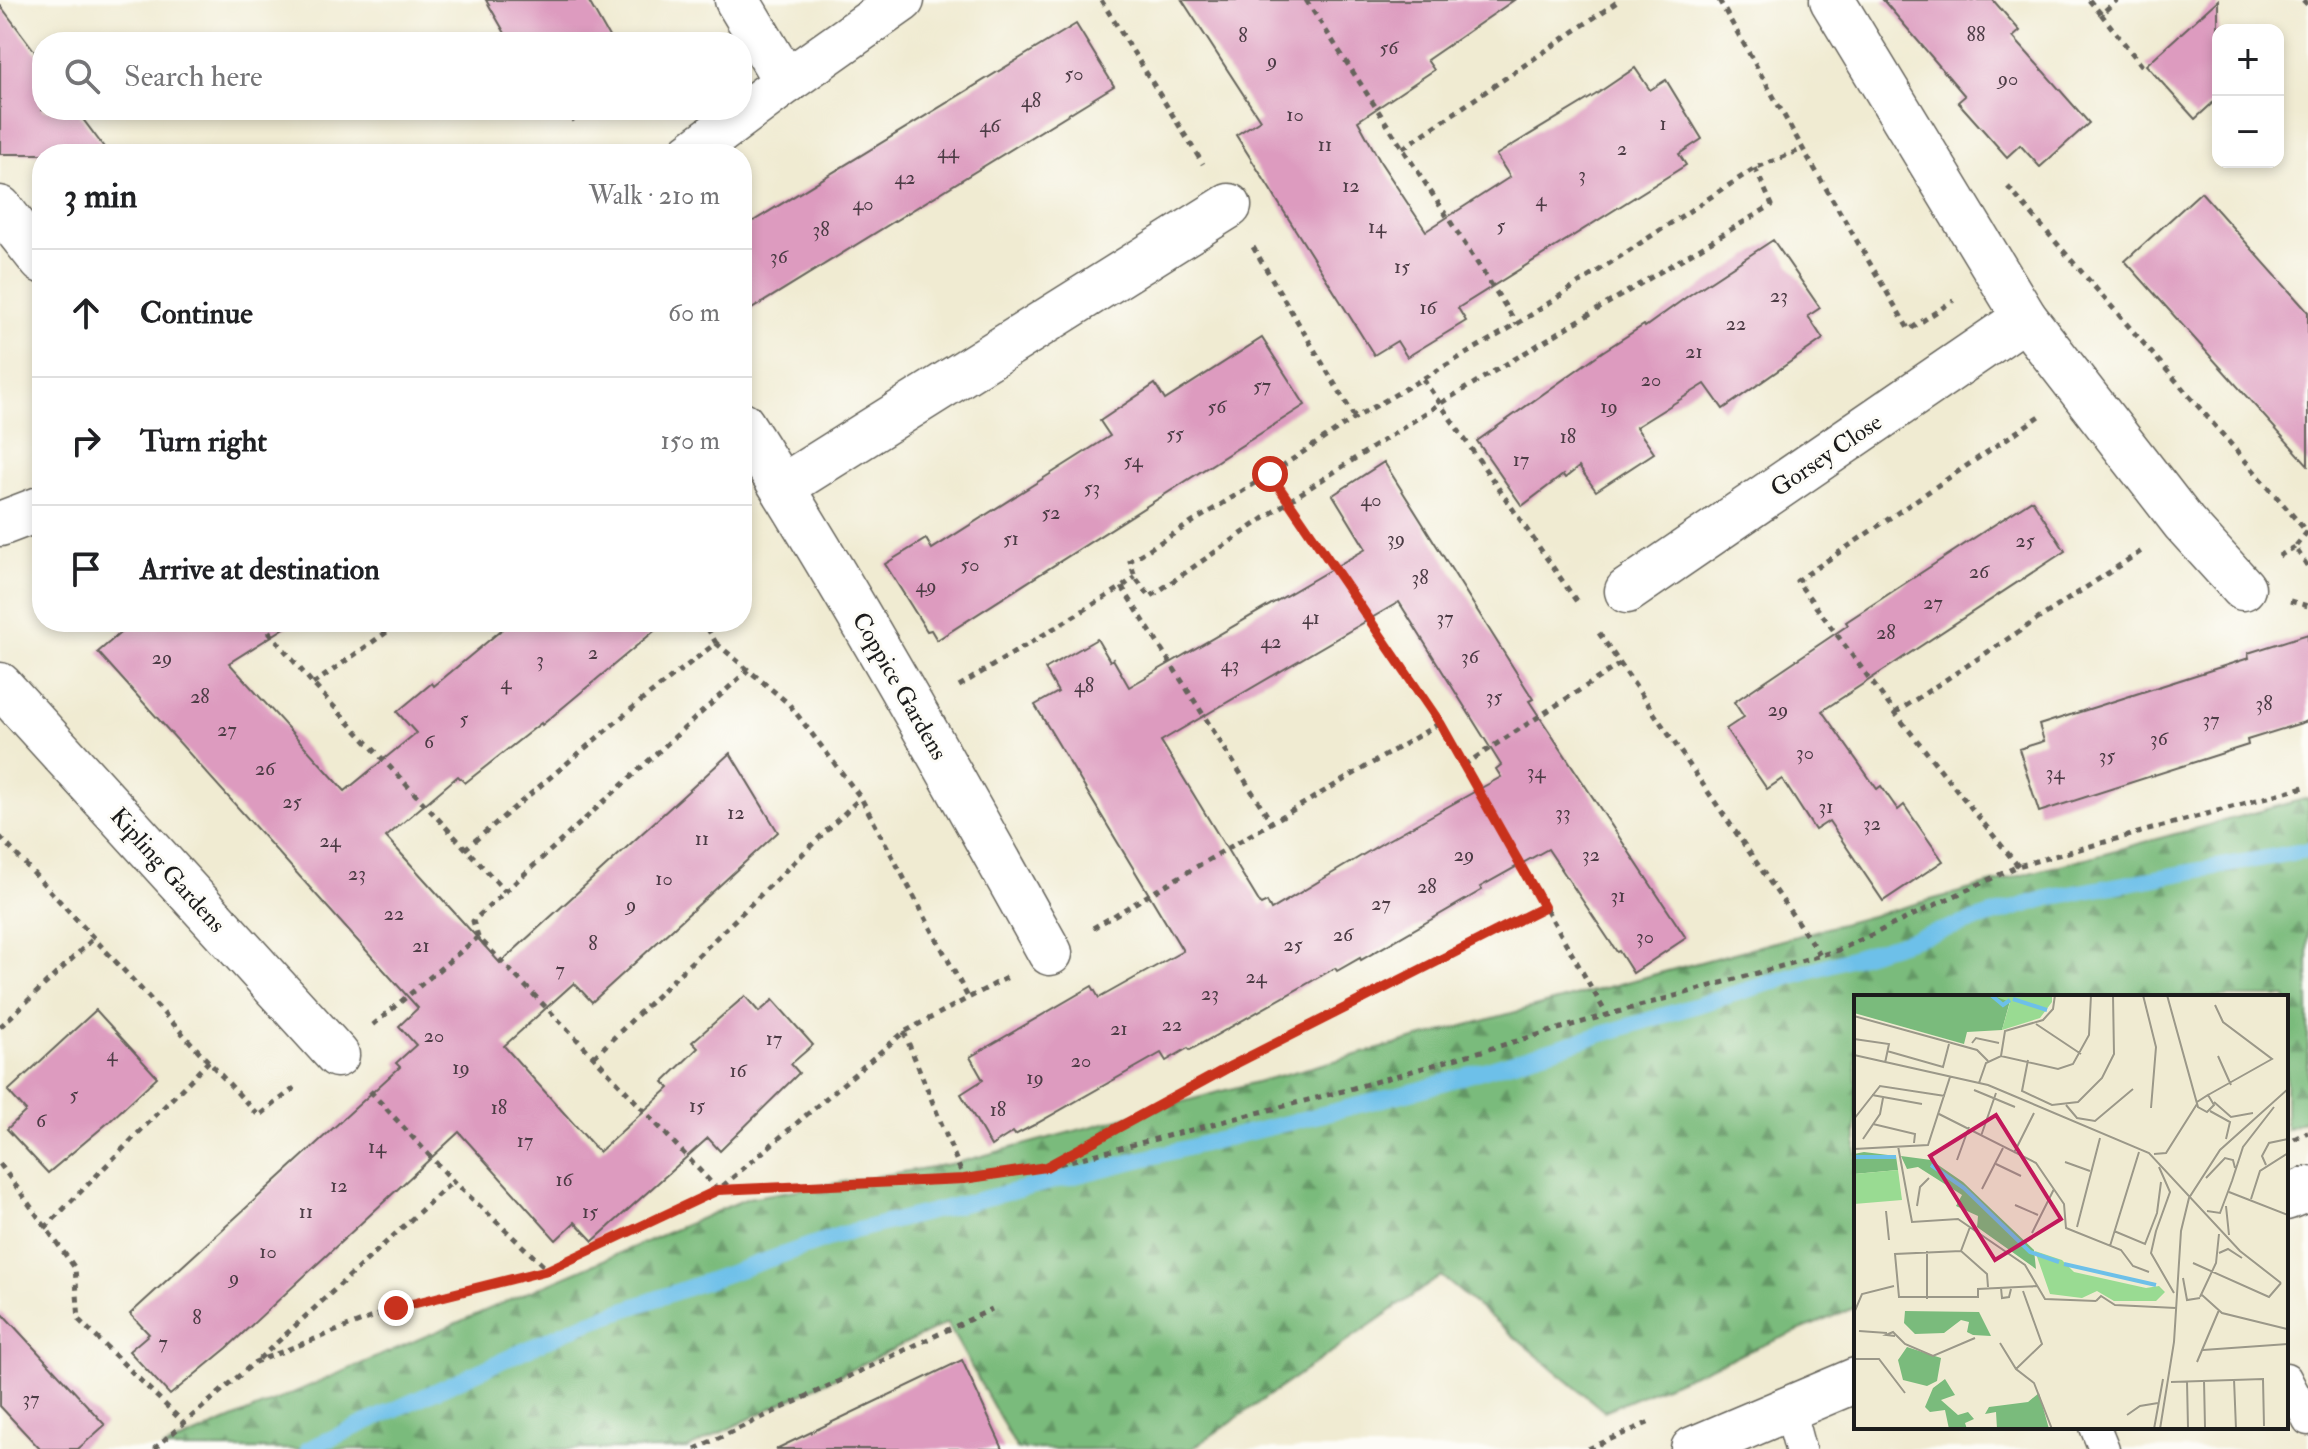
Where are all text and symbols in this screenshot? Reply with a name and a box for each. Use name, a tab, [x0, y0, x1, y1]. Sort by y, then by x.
house number: 88	[1967, 22, 1985, 47]
house number: 8	[1238, 23, 1248, 48]
map controls	[2212, 24, 2284, 168]
button: +	[2212, 24, 2284, 96]
search box	[32, 32, 752, 120]
house number: 56	[1380, 35, 1399, 60]
house number: 9	[1265, 48, 1277, 73]
icon: search	[60, 54, 104, 98]
text: Search here	[124, 58, 263, 95]
house number: 50	[1065, 61, 1083, 86]
house number: 90	[1996, 66, 2018, 91]
house number: 48	[1021, 88, 1041, 113]
button: −	[2212, 96, 2284, 168]
house number: 10	[1286, 102, 1304, 127]
house number: 1	[1659, 111, 1667, 136]
house number: 46	[980, 113, 1001, 138]
house number: 11	[1318, 132, 1332, 157]
house number: 2	[1617, 136, 1627, 161]
house number: 44	[937, 139, 960, 164]
house number: 3	[1578, 162, 1586, 187]
house number: 42	[895, 165, 915, 190]
house number: 12	[1342, 173, 1360, 198]
text: 3 min	[64, 175, 137, 218]
text: Walk · 210 m	[589, 180, 720, 212]
house number: 4	[1536, 187, 1548, 212]
house number: 40	[852, 191, 874, 216]
house number: 5	[1497, 213, 1506, 238]
house number: 14	[1368, 214, 1387, 239]
house number: 38	[812, 217, 830, 242]
house number: 36	[770, 244, 789, 269]
house number: 15	[1394, 254, 1410, 279]
house number: 23	[1770, 283, 1788, 308]
icon: ahead	[64, 291, 108, 335]
text: Continue	[140, 295, 253, 332]
house number: 16	[1419, 295, 1437, 320]
text: 60 m	[668, 297, 720, 329]
house number: 22	[1726, 311, 1746, 336]
house number: 21	[1685, 339, 1703, 364]
house number: 20	[1641, 367, 1661, 392]
house number: 57	[1253, 373, 1271, 398]
house number: 56	[1208, 394, 1227, 419]
house number: 19	[1600, 394, 1618, 419]
street label: Gorsey Close	[1765, 407, 1888, 504]
icon: right	[64, 419, 108, 463]
house number: 55	[1166, 421, 1184, 446]
text: Turn right	[140, 423, 267, 460]
house number: 18	[1560, 424, 1576, 449]
text: 150 m	[661, 425, 720, 457]
house number: 17	[1513, 447, 1529, 472]
house number: 54	[1123, 448, 1144, 473]
route start	[1252, 456, 1288, 492]
house number: 53	[1084, 475, 1100, 500]
house number: 40	[1360, 487, 1382, 512]
house number: 52	[1042, 500, 1060, 525]
house number: 51	[1003, 526, 1019, 551]
house number: 39	[1387, 526, 1405, 551]
house number: 25	[2016, 528, 2035, 553]
icon: arrive	[64, 547, 108, 591]
text: Arrive at destination	[140, 551, 380, 588]
house number: 50	[961, 552, 979, 577]
house number: 26	[1969, 559, 1990, 584]
house number: 38	[1411, 565, 1429, 590]
house number: 49	[915, 573, 937, 598]
house number: 27	[1923, 590, 1943, 615]
house number: 41	[1302, 605, 1320, 630]
house number: 37	[1437, 605, 1453, 630]
street label: Coppice Gardens	[845, 607, 954, 766]
house number: 28	[1876, 620, 1896, 645]
house number: 42	[1261, 629, 1281, 654]
house number: 2	[588, 640, 598, 665]
house number: 36	[1461, 644, 1480, 669]
house number: 29	[152, 645, 172, 670]
house number: 3	[536, 647, 544, 672]
house number: 43	[1221, 652, 1239, 677]
house number: 4	[501, 670, 513, 695]
house number: 48	[1074, 673, 1094, 698]
house number: 28	[190, 684, 210, 709]
house number: 35	[1486, 684, 1502, 709]
house number: 38	[2255, 691, 2273, 716]
house number: 29	[1768, 697, 1788, 722]
house number: 5	[460, 706, 469, 731]
house number: 37	[2203, 707, 2219, 732]
house number: 27	[217, 717, 237, 742]
house number: 36	[2150, 726, 2169, 751]
house number: 6	[424, 729, 435, 754]
house number: 30	[1796, 740, 1814, 765]
house number: 35	[2099, 743, 2115, 768]
house number: 26	[255, 756, 276, 781]
house number: 34	[1527, 759, 1546, 784]
house number: 34	[2046, 760, 2065, 785]
house number: 25	[283, 789, 302, 814]
house number: 31	[1819, 794, 1833, 819]
house number: 12	[727, 800, 745, 825]
house number: 33	[1555, 800, 1571, 825]
street label: Kipling Gardens	[103, 801, 232, 939]
house number: 32	[1863, 811, 1881, 836]
house number: 11	[695, 826, 709, 851]
house number: 24	[320, 828, 342, 853]
house number: 29	[1454, 842, 1474, 867]
house number: 32	[1582, 842, 1600, 867]
house number: 23	[348, 861, 366, 886]
house number: 10	[655, 866, 673, 891]
house number: 28	[1417, 874, 1437, 899]
house number: 31	[1611, 883, 1625, 908]
house number: 27	[1371, 891, 1391, 916]
house number: 9	[624, 892, 636, 917]
house number: 22	[384, 901, 404, 926]
house number: 26	[1333, 922, 1354, 947]
house number: 30	[1636, 924, 1654, 949]
house number: 8	[588, 931, 598, 956]
house number: 25	[1284, 932, 1303, 957]
house number: 21	[412, 933, 430, 958]
house number: 7	[555, 957, 565, 982]
house number: 24	[1246, 964, 1268, 989]
house number: 23	[1201, 981, 1219, 1006]
inset map	[1854, 995, 2288, 1429]
house number: 22	[1162, 1012, 1182, 1037]
house number: 21	[1110, 1016, 1128, 1041]
house number: 20	[424, 1023, 444, 1048]
house number: 17	[766, 1026, 782, 1051]
house number: 4	[107, 1042, 119, 1067]
house number: 20	[1071, 1048, 1091, 1073]
house number: 19	[452, 1055, 470, 1080]
house number: 16	[729, 1058, 747, 1083]
house number: 19	[1026, 1065, 1044, 1090]
house number: 5	[70, 1082, 79, 1107]
house number: 15	[689, 1093, 705, 1118]
house number: 18	[491, 1095, 507, 1120]
house number: 18	[990, 1097, 1006, 1122]
house number: 6	[36, 1108, 47, 1133]
house number: 17	[517, 1128, 533, 1153]
house number: 14	[368, 1134, 387, 1159]
house number: 16	[555, 1167, 573, 1192]
house number: 12	[330, 1173, 348, 1198]
house number: 11	[299, 1199, 313, 1224]
house number: 15	[582, 1199, 598, 1224]
house number: 10	[259, 1239, 277, 1264]
house number: 9	[227, 1265, 239, 1290]
route end	[378, 1290, 414, 1326]
house number: 8	[192, 1305, 202, 1330]
house number: 7	[158, 1330, 168, 1355]
house number: 37	[23, 1386, 39, 1411]

